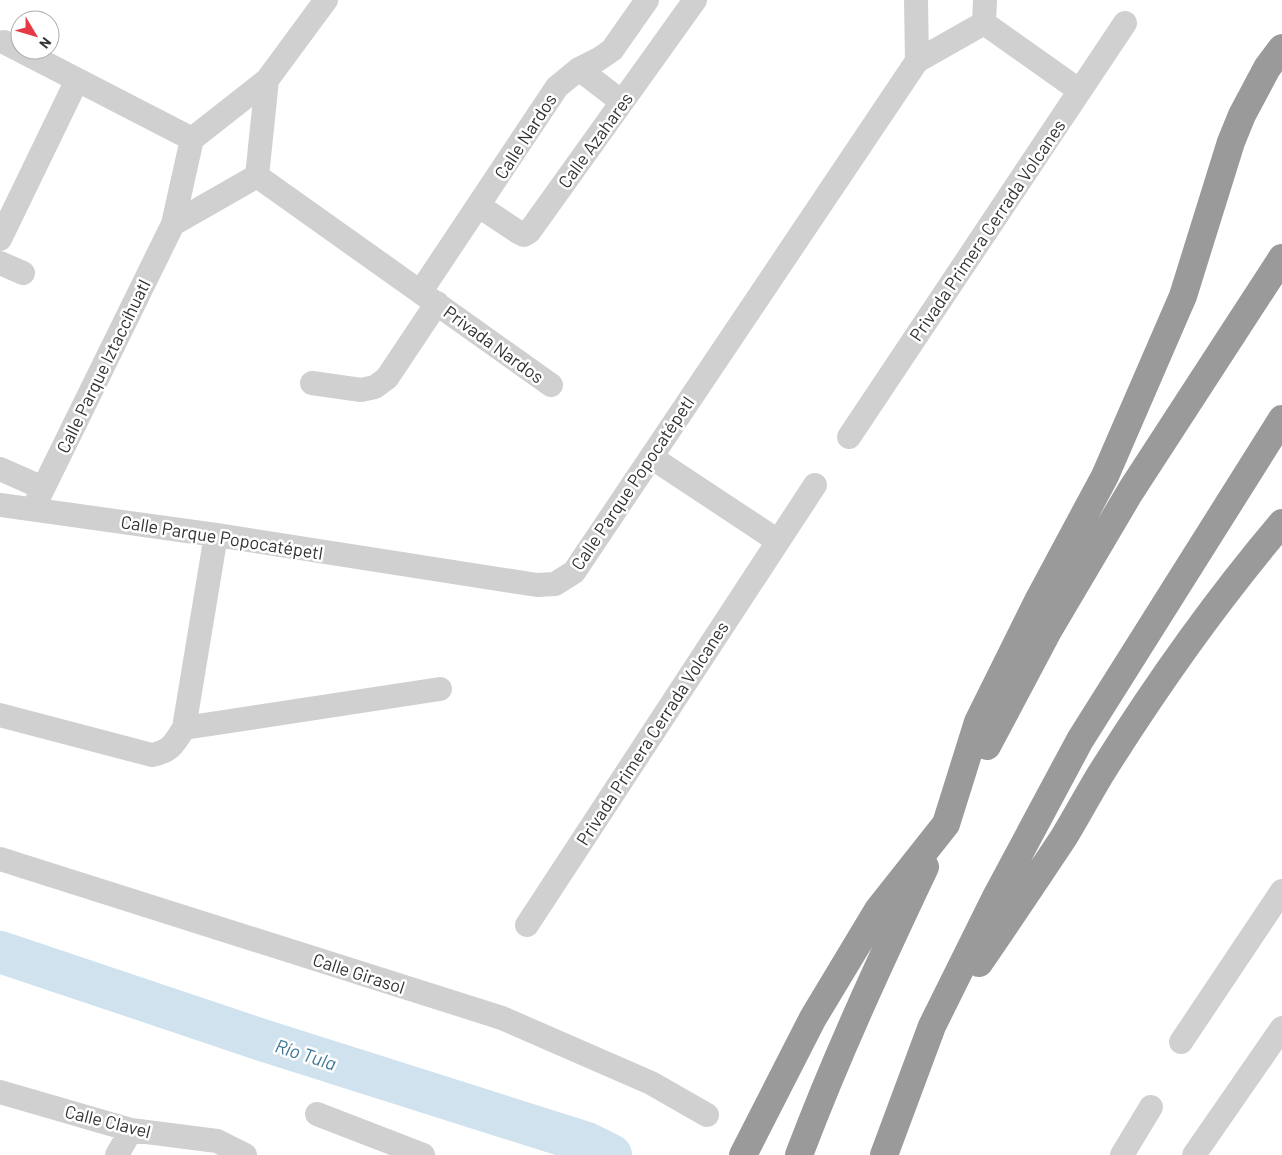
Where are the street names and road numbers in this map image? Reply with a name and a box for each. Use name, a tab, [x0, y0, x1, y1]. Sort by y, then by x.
street label: Calle Azahares	[553, 88, 637, 192]
street label: Calle Nardos	[489, 89, 561, 183]
street label: Privada Primera Cerrada Volcanes	[904, 115, 1070, 345]
street label: Calle Parque Iztaccíhuatl	[51, 276, 155, 456]
street label: Privada Nardos	[440, 300, 548, 388]
street label: Calle Parque Popocatépetl	[566, 392, 698, 574]
street label: Calle Parque Popocatépetl	[119, 510, 325, 564]
street label: Privada Primera Cerrada Volcanes	[571, 617, 733, 849]
street label: Calle Girasol	[310, 948, 408, 998]
street label: Calle Clavel	[63, 1100, 153, 1142]

